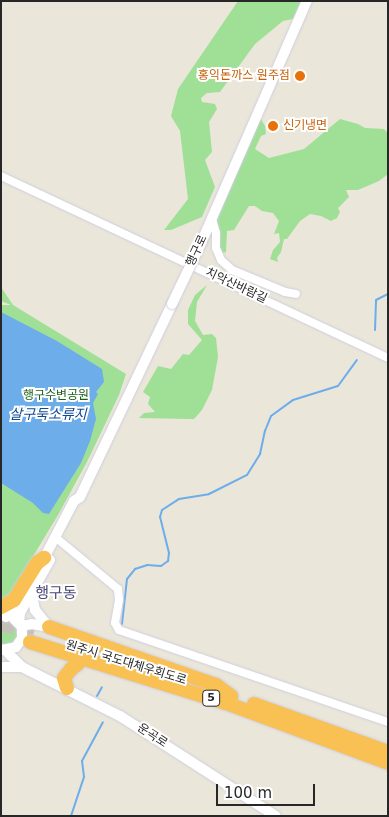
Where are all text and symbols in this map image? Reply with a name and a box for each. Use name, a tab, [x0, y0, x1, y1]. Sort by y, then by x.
place label: 홍익돈까스 원주점	[198, 69, 290, 83]
marker: 홍익돈까스 원주점	[294, 70, 306, 82]
place label: 신기냉면	[283, 119, 327, 133]
marker: 신기냉면	[267, 120, 279, 132]
street label: 행구로	[183, 233, 211, 269]
street label: 치악산바람길	[203, 265, 269, 307]
park label: 행구수변공원	[23, 389, 89, 403]
water label: 살구둑소류지	[9, 406, 87, 422]
district label: 행구동	[35, 585, 77, 603]
street label: 원주시 국도대체우회도로	[64, 638, 188, 688]
road number: 5	[201, 690, 221, 706]
street label: 운곡로	[134, 721, 170, 751]
scale bar	[219, 774, 318, 806]
text: 100 m	[224, 784, 272, 802]

